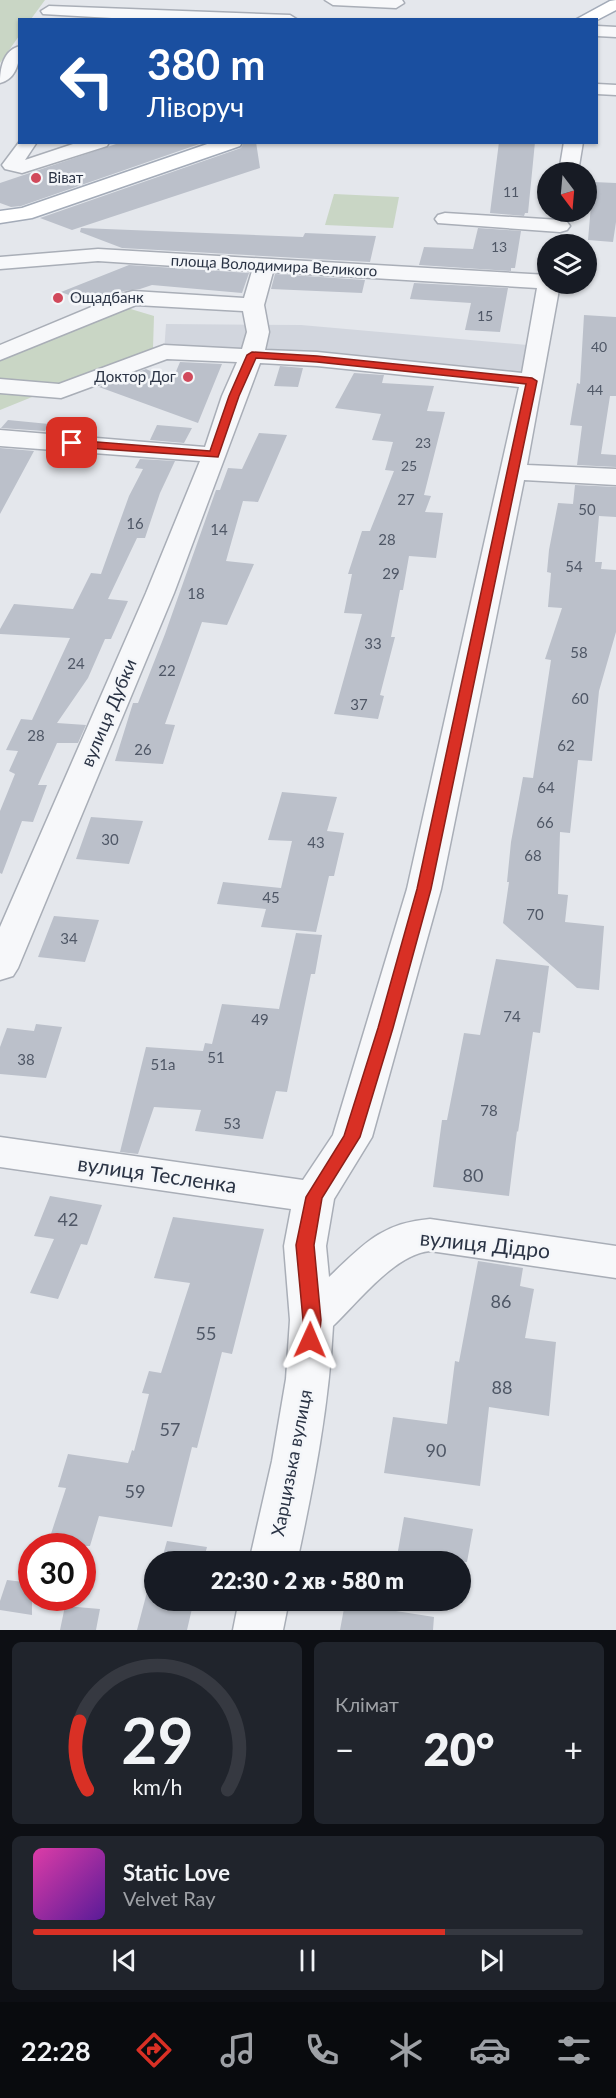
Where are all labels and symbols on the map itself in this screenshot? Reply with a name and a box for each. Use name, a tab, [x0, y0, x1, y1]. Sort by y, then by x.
north arrow	[537, 162, 597, 222]
place label: Віват	[48, 168, 84, 186]
marker: Віват	[29, 171, 43, 185]
house number: 11	[503, 183, 519, 200]
house number: 13	[491, 238, 507, 255]
street label: площа Володимира Великого	[170, 251, 378, 279]
place label: Ощадбанк	[70, 288, 144, 306]
marker: Ощадбанк	[51, 291, 65, 305]
house number: 15	[477, 307, 493, 324]
house number: 40	[591, 338, 607, 355]
place label: Доктор Дог	[94, 367, 176, 385]
marker: Доктор Дог	[181, 370, 195, 384]
house number: 44	[587, 381, 603, 398]
pin	[46, 417, 97, 468]
house number: 23	[415, 434, 431, 451]
house number: 25	[401, 457, 417, 474]
house number: 27	[397, 490, 415, 508]
house number: 50	[578, 500, 596, 518]
house number: 16	[126, 514, 144, 532]
house number: 14	[210, 520, 228, 538]
house number: 28	[378, 530, 396, 548]
house number: 54	[565, 557, 583, 575]
house number: 29	[382, 564, 400, 582]
house number: 18	[187, 584, 205, 602]
house number: 33	[364, 634, 382, 652]
house number: 58	[570, 643, 588, 661]
house number: 24	[67, 654, 85, 672]
street label: вулиця Дубки	[75, 655, 141, 770]
house number: 22	[158, 661, 176, 679]
house number: 60	[571, 689, 589, 707]
house number: 37	[350, 695, 368, 713]
house number: 28	[27, 726, 45, 744]
house number: 62	[557, 736, 575, 754]
house number: 26	[134, 740, 152, 758]
house number: 64	[537, 778, 555, 796]
house number: 66	[536, 813, 554, 831]
house number: 30	[101, 830, 119, 848]
house number: 43	[307, 833, 325, 851]
house number: 68	[524, 846, 542, 864]
house number: 45	[262, 888, 280, 906]
house number: 70	[526, 905, 544, 923]
house number: 34	[60, 929, 78, 947]
house number: 74	[503, 1007, 521, 1025]
house number: 49	[251, 1010, 269, 1028]
house number: 51	[207, 1048, 225, 1066]
house number: 38	[17, 1050, 35, 1068]
house number: 51а	[151, 1055, 175, 1073]
house number: 78	[480, 1101, 498, 1119]
house number: 53	[223, 1114, 241, 1132]
street label: вулиця Тесленка	[76, 1150, 238, 1197]
house number: 80	[463, 1164, 483, 1186]
house number: 42	[58, 1208, 78, 1230]
street label: вулиця Дідро	[419, 1224, 552, 1263]
house number: 86	[491, 1290, 511, 1312]
position arrow	[278, 1308, 342, 1372]
house number: 55	[196, 1322, 216, 1344]
house number: 88	[492, 1376, 512, 1398]
street label: Харцизька вулиця	[266, 1387, 316, 1538]
house number: 57	[160, 1418, 180, 1440]
house number: 90	[426, 1439, 446, 1461]
house number: 59	[125, 1480, 145, 1502]
speed limit sign: 30	[18, 1533, 96, 1611]

